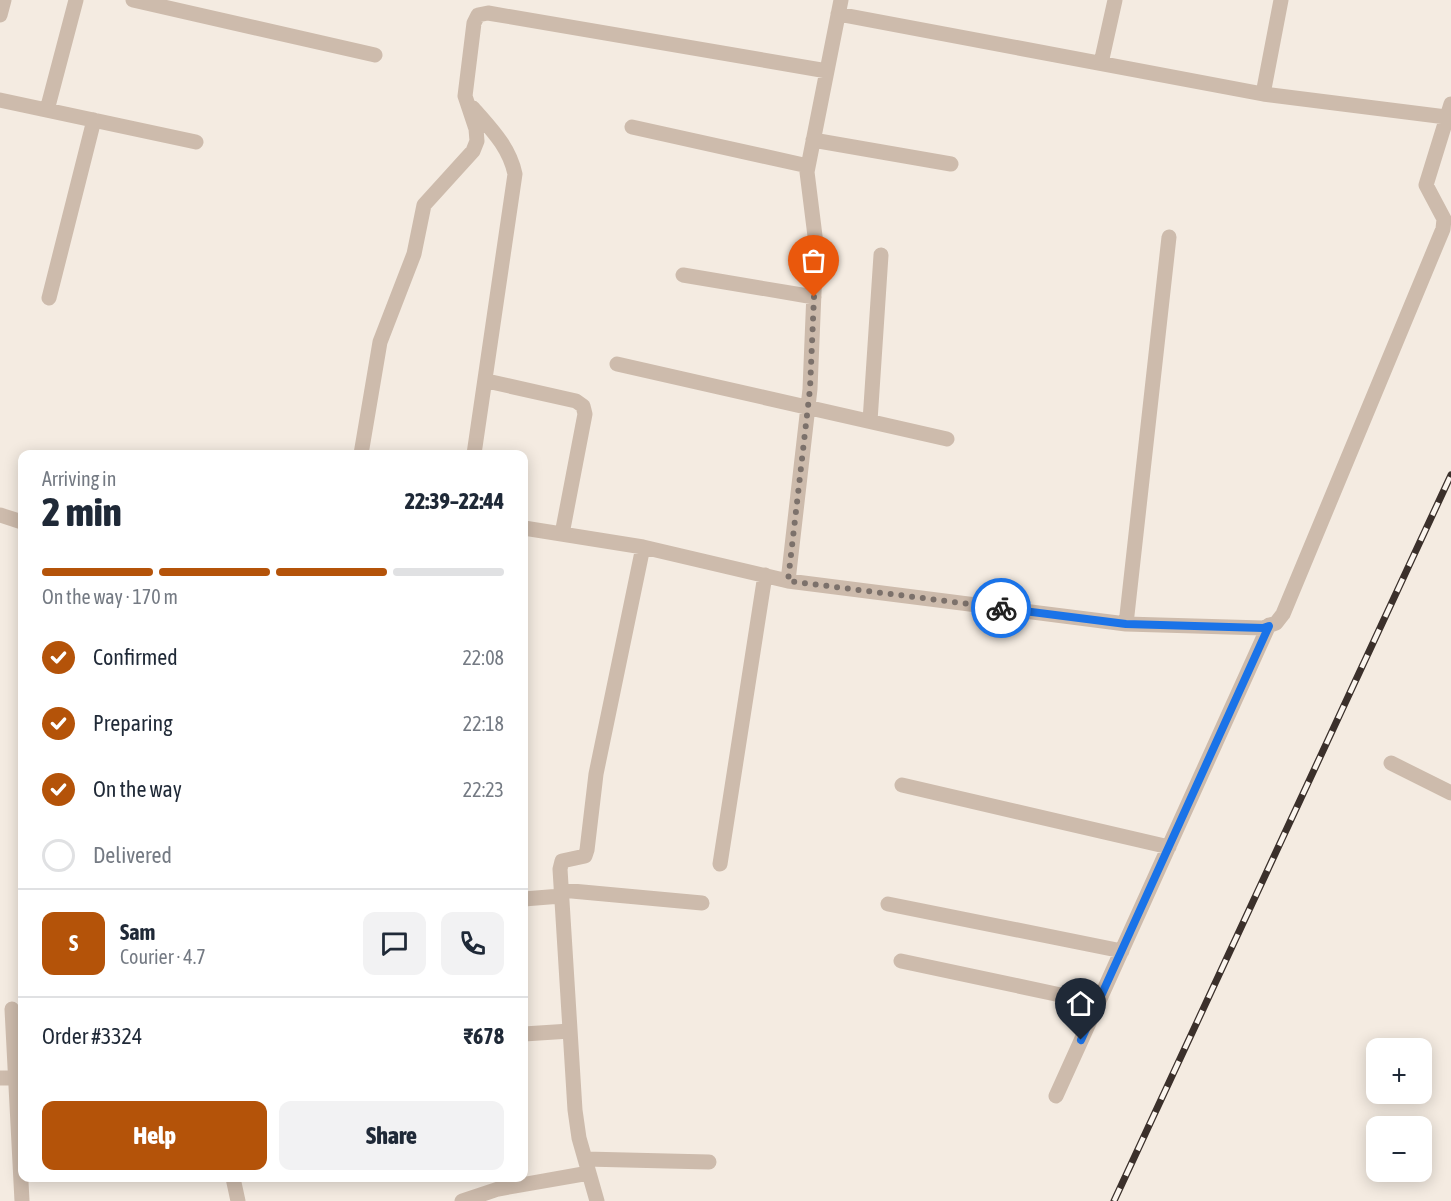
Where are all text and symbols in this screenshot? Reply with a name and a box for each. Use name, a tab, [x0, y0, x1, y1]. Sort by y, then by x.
pin	[788, 235, 839, 297]
icon: bag	[797, 244, 830, 277]
text: Arriving in	[42, 467, 116, 490]
text: 22:39–22:44	[405, 488, 504, 514]
text: 2 min	[42, 490, 122, 534]
courier	[971, 578, 1031, 638]
text: On the way · 170 m	[42, 585, 178, 608]
icon: bike	[985, 592, 1018, 625]
icon: check	[42, 641, 75, 674]
text: Confirmed	[93, 644, 178, 670]
text: 22:08	[462, 646, 504, 669]
icon: check	[42, 707, 75, 740]
text: Preparing	[93, 710, 173, 736]
text: 22:18	[463, 712, 504, 735]
icon: check	[42, 773, 75, 806]
text: On the way	[93, 776, 182, 802]
text: 22:23	[463, 778, 504, 801]
text: Delivered	[93, 842, 172, 868]
button: chat	[363, 912, 426, 975]
button: phone	[441, 912, 504, 975]
text: Sam	[120, 919, 155, 945]
text: S	[69, 930, 78, 956]
text: Courier · 4.7	[120, 945, 206, 968]
pin	[1055, 978, 1106, 1040]
icon: home	[1064, 987, 1097, 1020]
text: Order #3324	[42, 1023, 142, 1049]
text: ₹678	[464, 1023, 504, 1049]
map controls	[1366, 1038, 1432, 1182]
button: +	[1366, 1038, 1432, 1104]
button: Help	[42, 1101, 267, 1170]
button: Share	[279, 1101, 504, 1170]
button: −	[1366, 1116, 1432, 1182]

